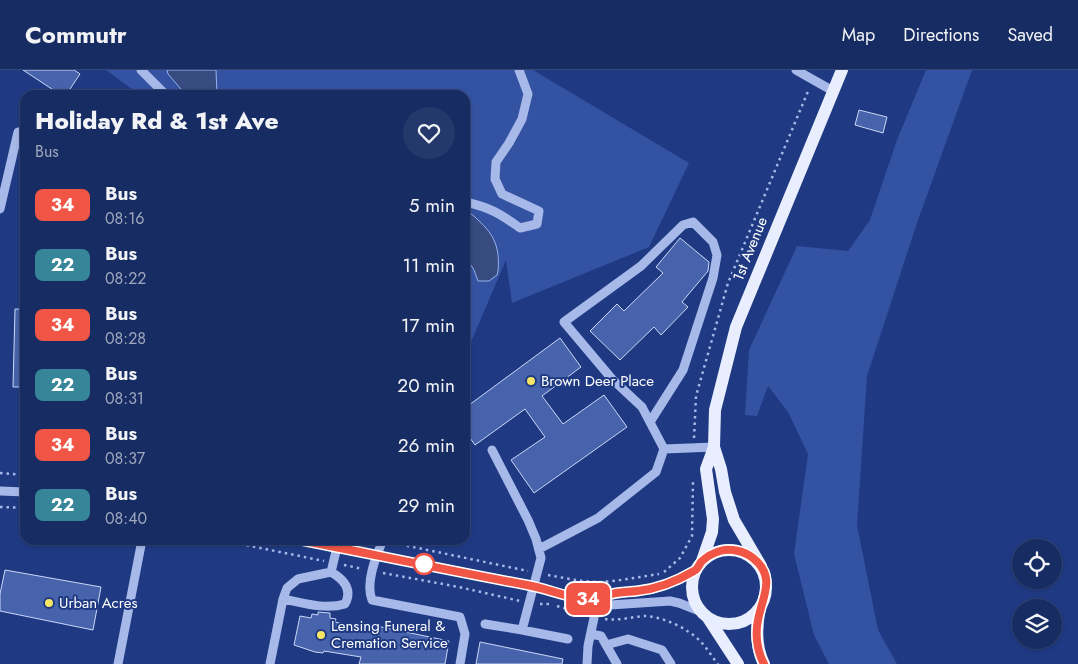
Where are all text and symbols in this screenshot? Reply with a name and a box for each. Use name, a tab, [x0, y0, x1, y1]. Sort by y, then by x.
text: Commutr	[25, 17, 127, 52]
text: Map	[842, 22, 875, 48]
text: Directions	[903, 22, 979, 48]
text: Saved	[1007, 22, 1053, 48]
text: Holiday Rd & 1st Ave	[35, 103, 279, 138]
button: heart	[403, 107, 455, 159]
text: Bus	[35, 140, 59, 163]
text: Bus	[105, 180, 137, 207]
text: 34	[51, 192, 74, 218]
text: 5 min	[409, 192, 455, 219]
text: 08:16	[105, 207, 145, 230]
street label: 1st Avenue	[727, 213, 773, 284]
text: Bus	[105, 240, 137, 267]
text: 22	[51, 252, 74, 278]
text: 11 min	[402, 252, 455, 279]
text: 08:22	[105, 267, 146, 290]
text: Bus	[105, 300, 137, 327]
text: 34	[51, 312, 74, 338]
text: 17 min	[401, 312, 455, 339]
text: 08:28	[105, 327, 146, 350]
text: Bus	[105, 360, 137, 387]
place label: Brown Deer Place	[541, 370, 654, 392]
text: 22	[51, 372, 74, 398]
text: 20 min	[397, 372, 455, 399]
marker: Brown Deer Place	[525, 375, 537, 387]
text: 08:31	[105, 387, 144, 410]
text: Bus	[105, 420, 137, 447]
text: 34	[51, 432, 74, 458]
text: 26 min	[398, 432, 455, 459]
text: 08:37	[105, 447, 145, 470]
text: Bus	[105, 480, 137, 507]
text: 22	[51, 492, 74, 518]
text: 29 min	[398, 492, 455, 519]
text: 08:40	[105, 507, 147, 530]
map controls	[1012, 539, 1062, 649]
button: locate	[1012, 539, 1062, 589]
unlabelled marker	[413, 553, 435, 575]
line badge: 34	[566, 583, 610, 615]
text: 34	[576, 586, 600, 612]
place label: Urban Acres	[59, 592, 137, 614]
marker: Urban Acres	[43, 597, 55, 609]
button: layers	[1012, 599, 1062, 649]
place label: Lensing Funeral & Cremation Service	[331, 615, 448, 654]
marker: Lensing Funeral & Cremation Service	[315, 629, 327, 641]

